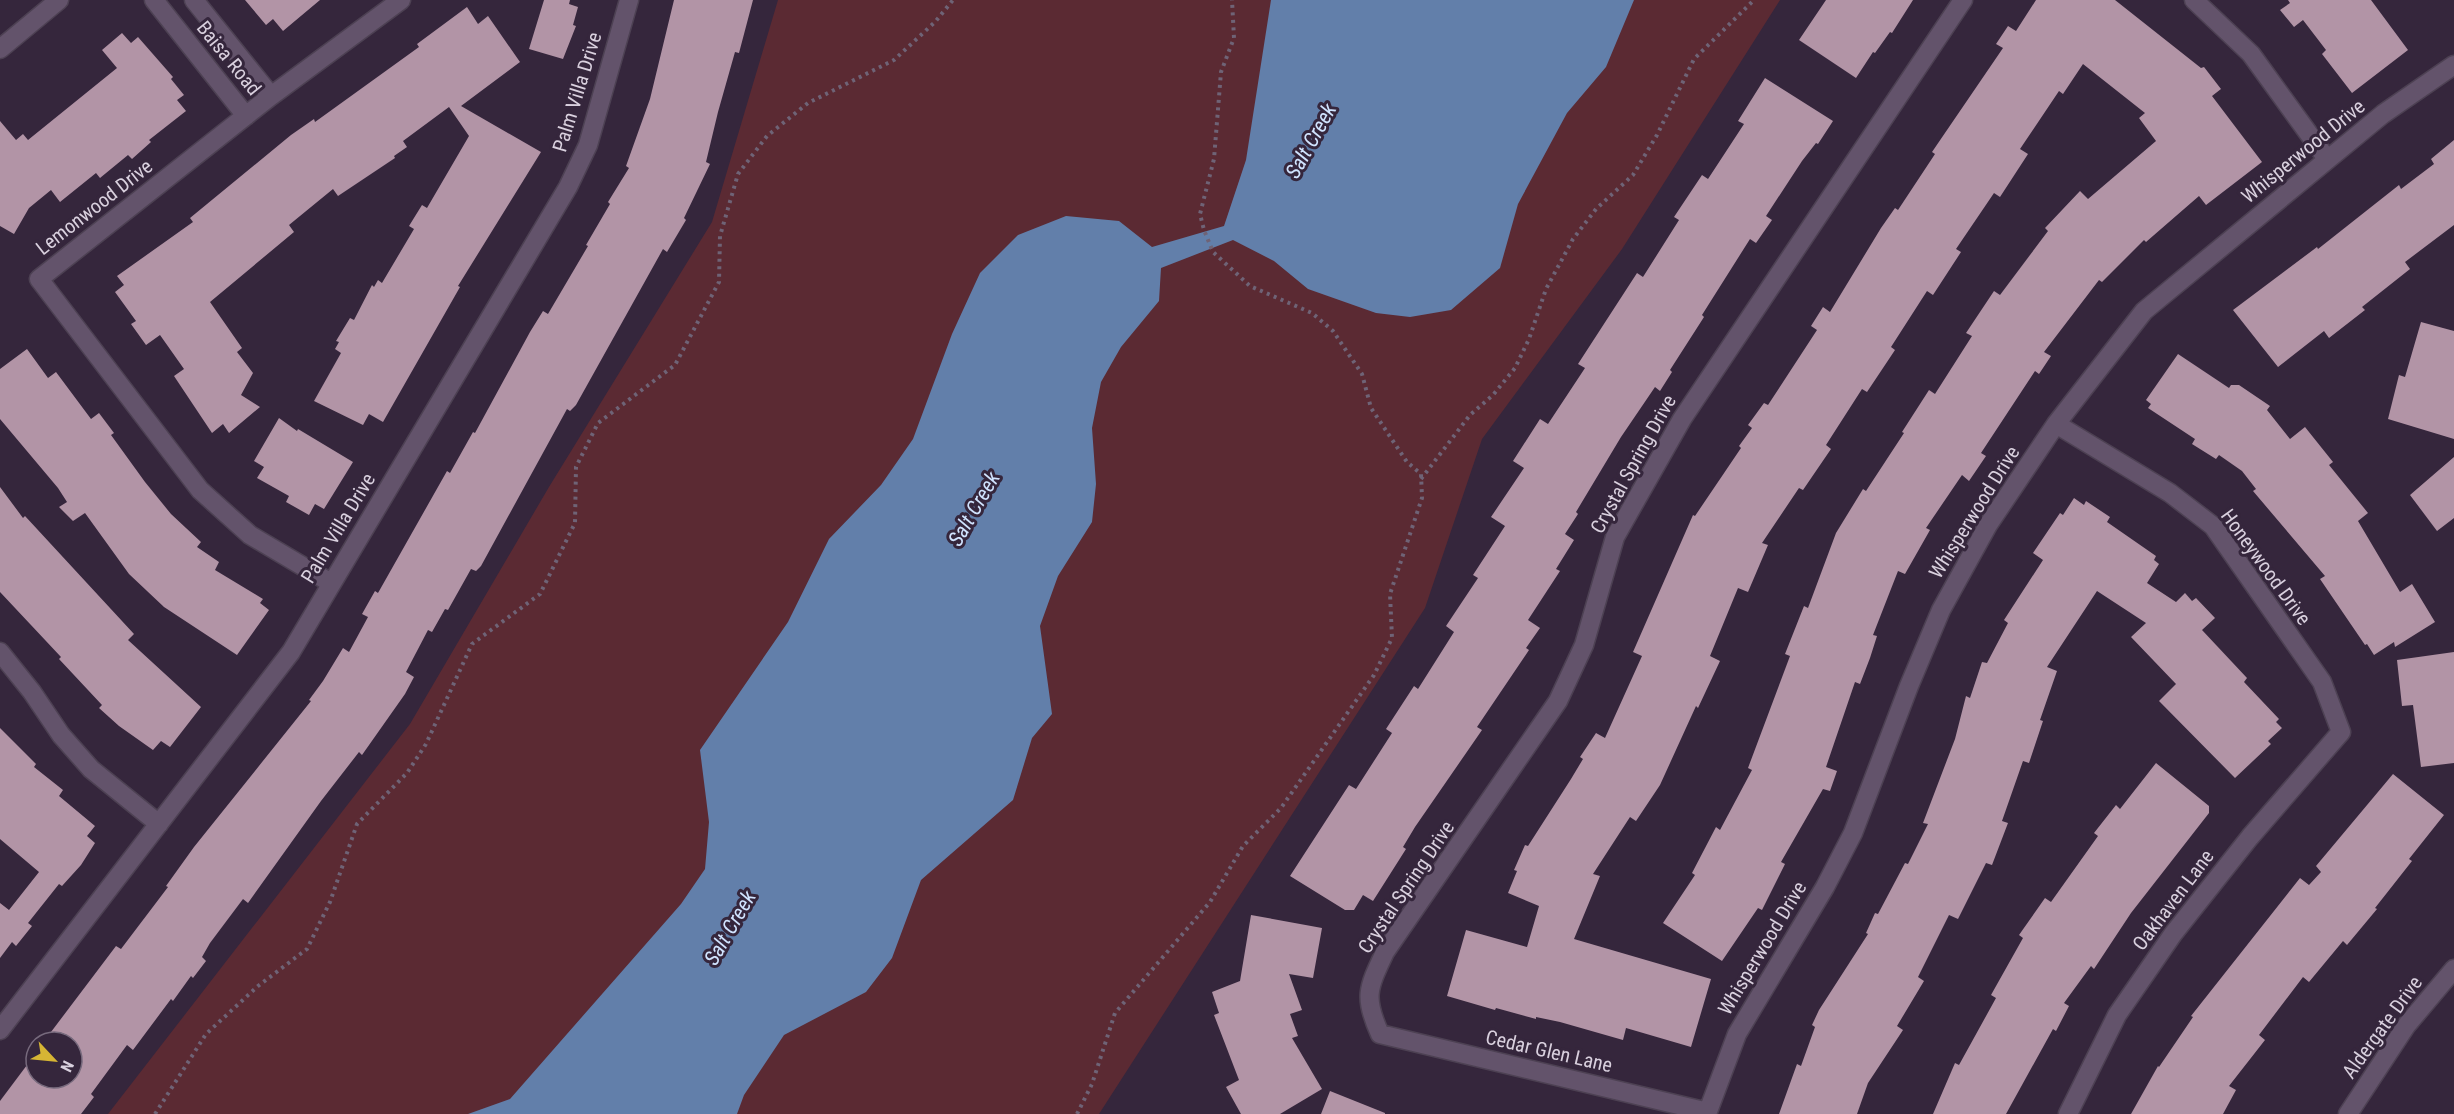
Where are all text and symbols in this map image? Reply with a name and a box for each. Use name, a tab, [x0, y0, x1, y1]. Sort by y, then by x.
street label: Baisa Road	[192, 16, 266, 100]
street label: Palm Villa Drive	[547, 29, 607, 155]
street label: Whisperwood Drive	[2237, 94, 2369, 208]
water label: Salt Creek	[1281, 99, 1342, 183]
street label: Lemonwood Drive	[31, 154, 157, 260]
street label: Crystal Spring Drive	[1585, 391, 1681, 537]
street label: Whisperwood Drive	[1924, 441, 2024, 583]
water label: Salt Creek	[943, 467, 1005, 550]
street label: Palm Villa Drive	[296, 469, 380, 587]
street label: Honeywood Drive	[2216, 504, 2316, 630]
street label: Crystal Spring Drive	[1353, 816, 1459, 958]
street label: Oakhaven Lane	[2127, 845, 2219, 955]
street label: Whisperwood Drive	[1713, 877, 1811, 1019]
water label: Salt Creek	[699, 886, 761, 969]
street label: Aldergate Drive	[2337, 971, 2427, 1083]
street label: Cedar Glen Lane	[1483, 1025, 1615, 1077]
north arrow	[24, 1030, 84, 1090]
text: N	[56, 1058, 78, 1075]

